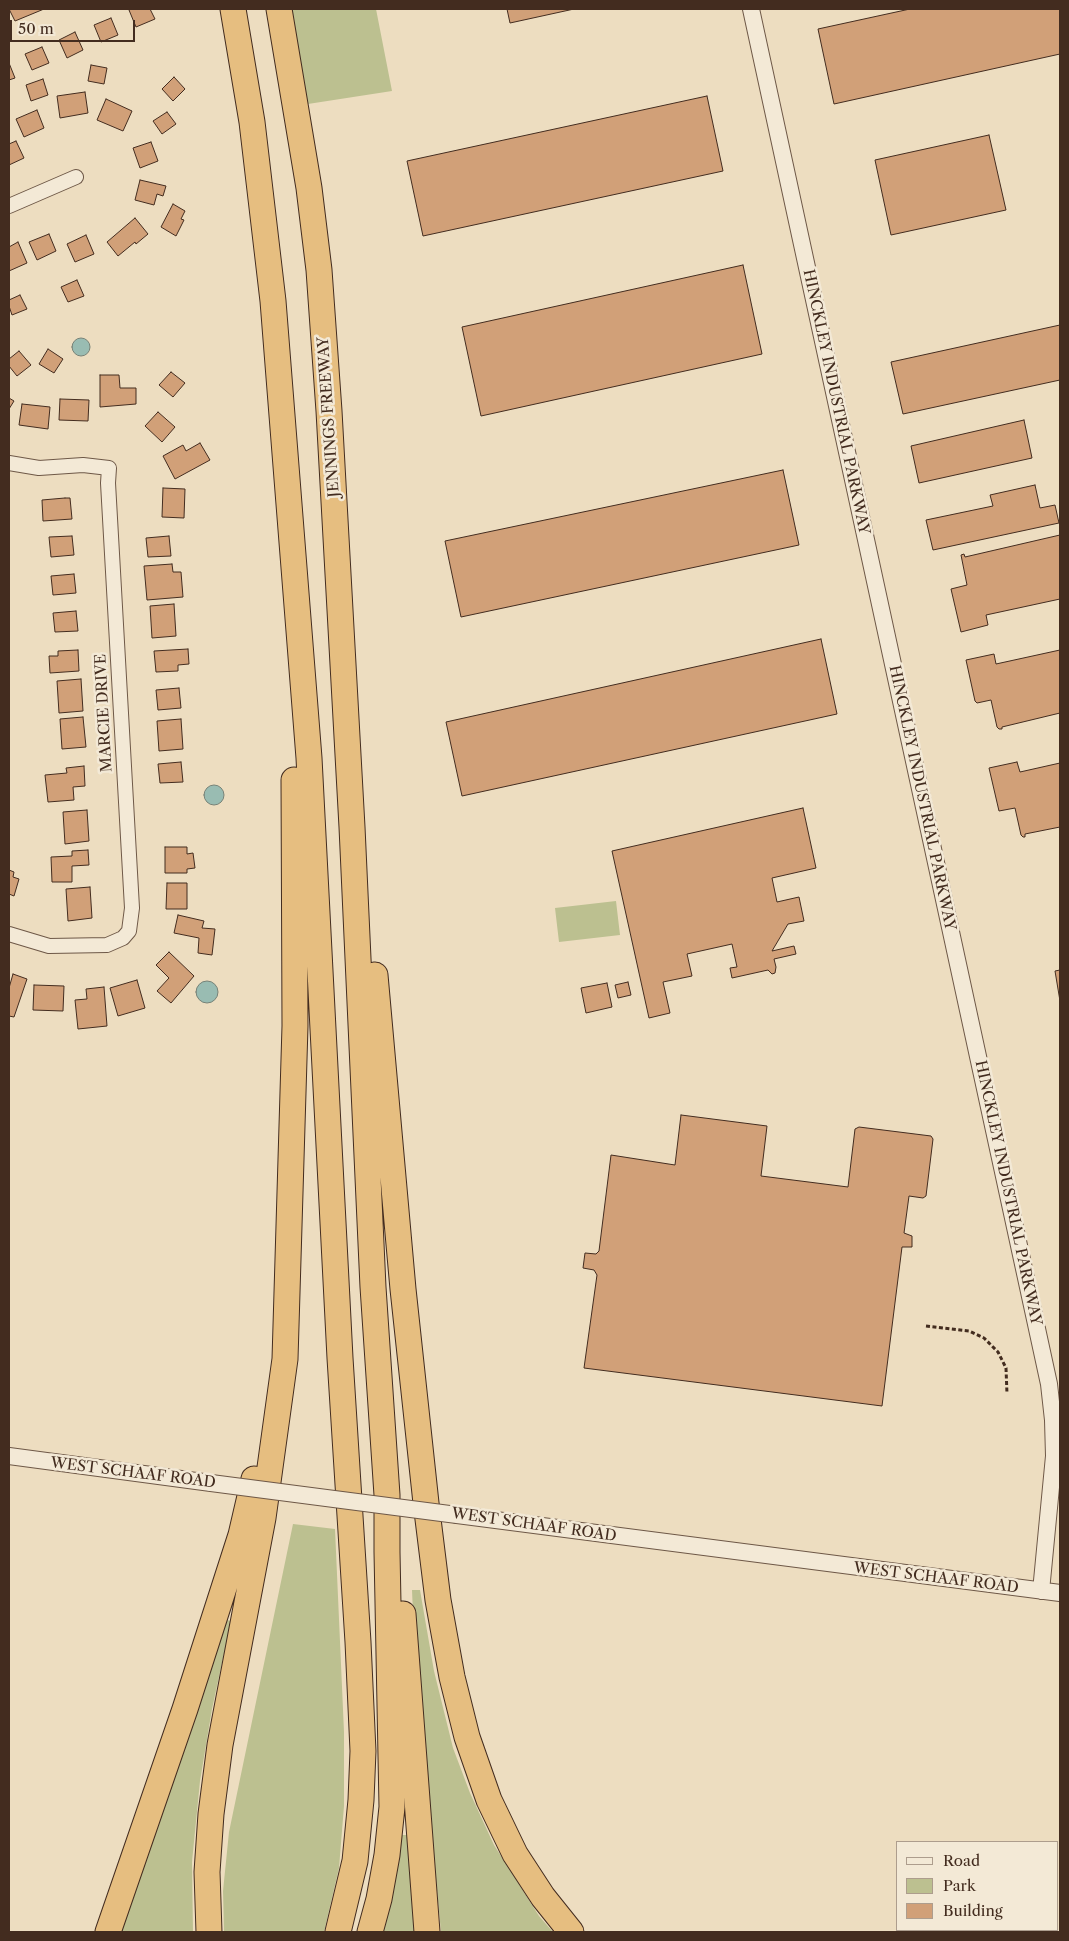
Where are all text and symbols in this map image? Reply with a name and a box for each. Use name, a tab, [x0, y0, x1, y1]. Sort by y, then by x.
scale bar	[12, 10, 138, 42]
text: 50 m	[18, 19, 54, 38]
street label: HINCKLEY INDUSTRIAL PARKWAY	[799, 268, 873, 536]
street label: JENNINGS FREEWAY	[314, 336, 344, 498]
street label: MARCIE DRIVE	[92, 653, 116, 773]
street label: HINCKLEY INDUSTRIAL PARKWAY	[885, 664, 959, 932]
street label: HINCKLEY INDUSTRIAL PARKWAY	[971, 1059, 1045, 1327]
street label: WEST SCHAAF ROAD	[49, 1454, 217, 1492]
street label: WEST SCHAAF ROAD	[450, 1505, 618, 1545]
street label: WEST SCHAAF ROAD	[852, 1559, 1020, 1597]
legend	[896, 1841, 1059, 1931]
text: Road	[943, 1851, 980, 1870]
text: Park	[943, 1876, 976, 1895]
text: Building	[943, 1901, 1003, 1920]

